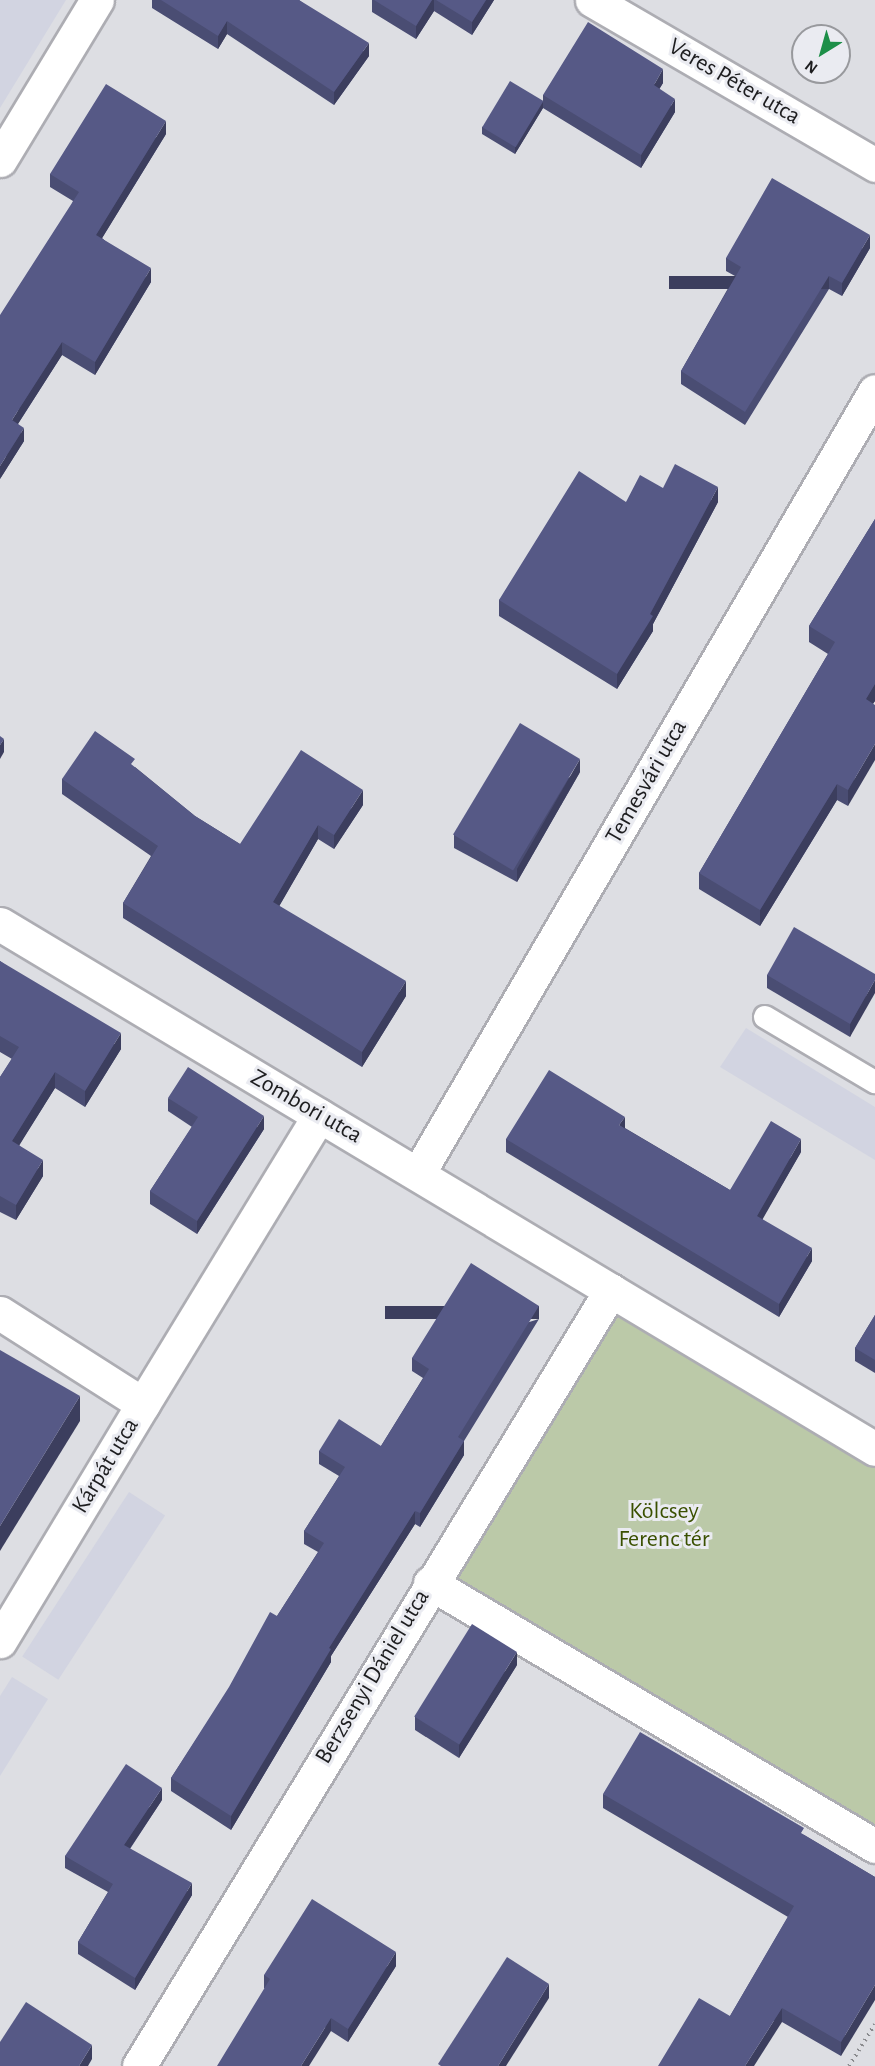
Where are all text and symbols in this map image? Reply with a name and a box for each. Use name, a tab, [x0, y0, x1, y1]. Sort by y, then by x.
north arrow	[791, 24, 851, 84]
street label: Veres Péter utca	[663, 33, 805, 131]
text: N	[802, 57, 821, 77]
street label: Temesvári utca	[600, 715, 694, 849]
street label: Zombori utca	[245, 1064, 367, 1150]
street label: Kárpát utca	[66, 1413, 146, 1519]
park label: Kölcsey Ferenc tér	[618, 1498, 710, 1554]
street label: Berzsenyi Dániel utca	[310, 1585, 436, 1769]

